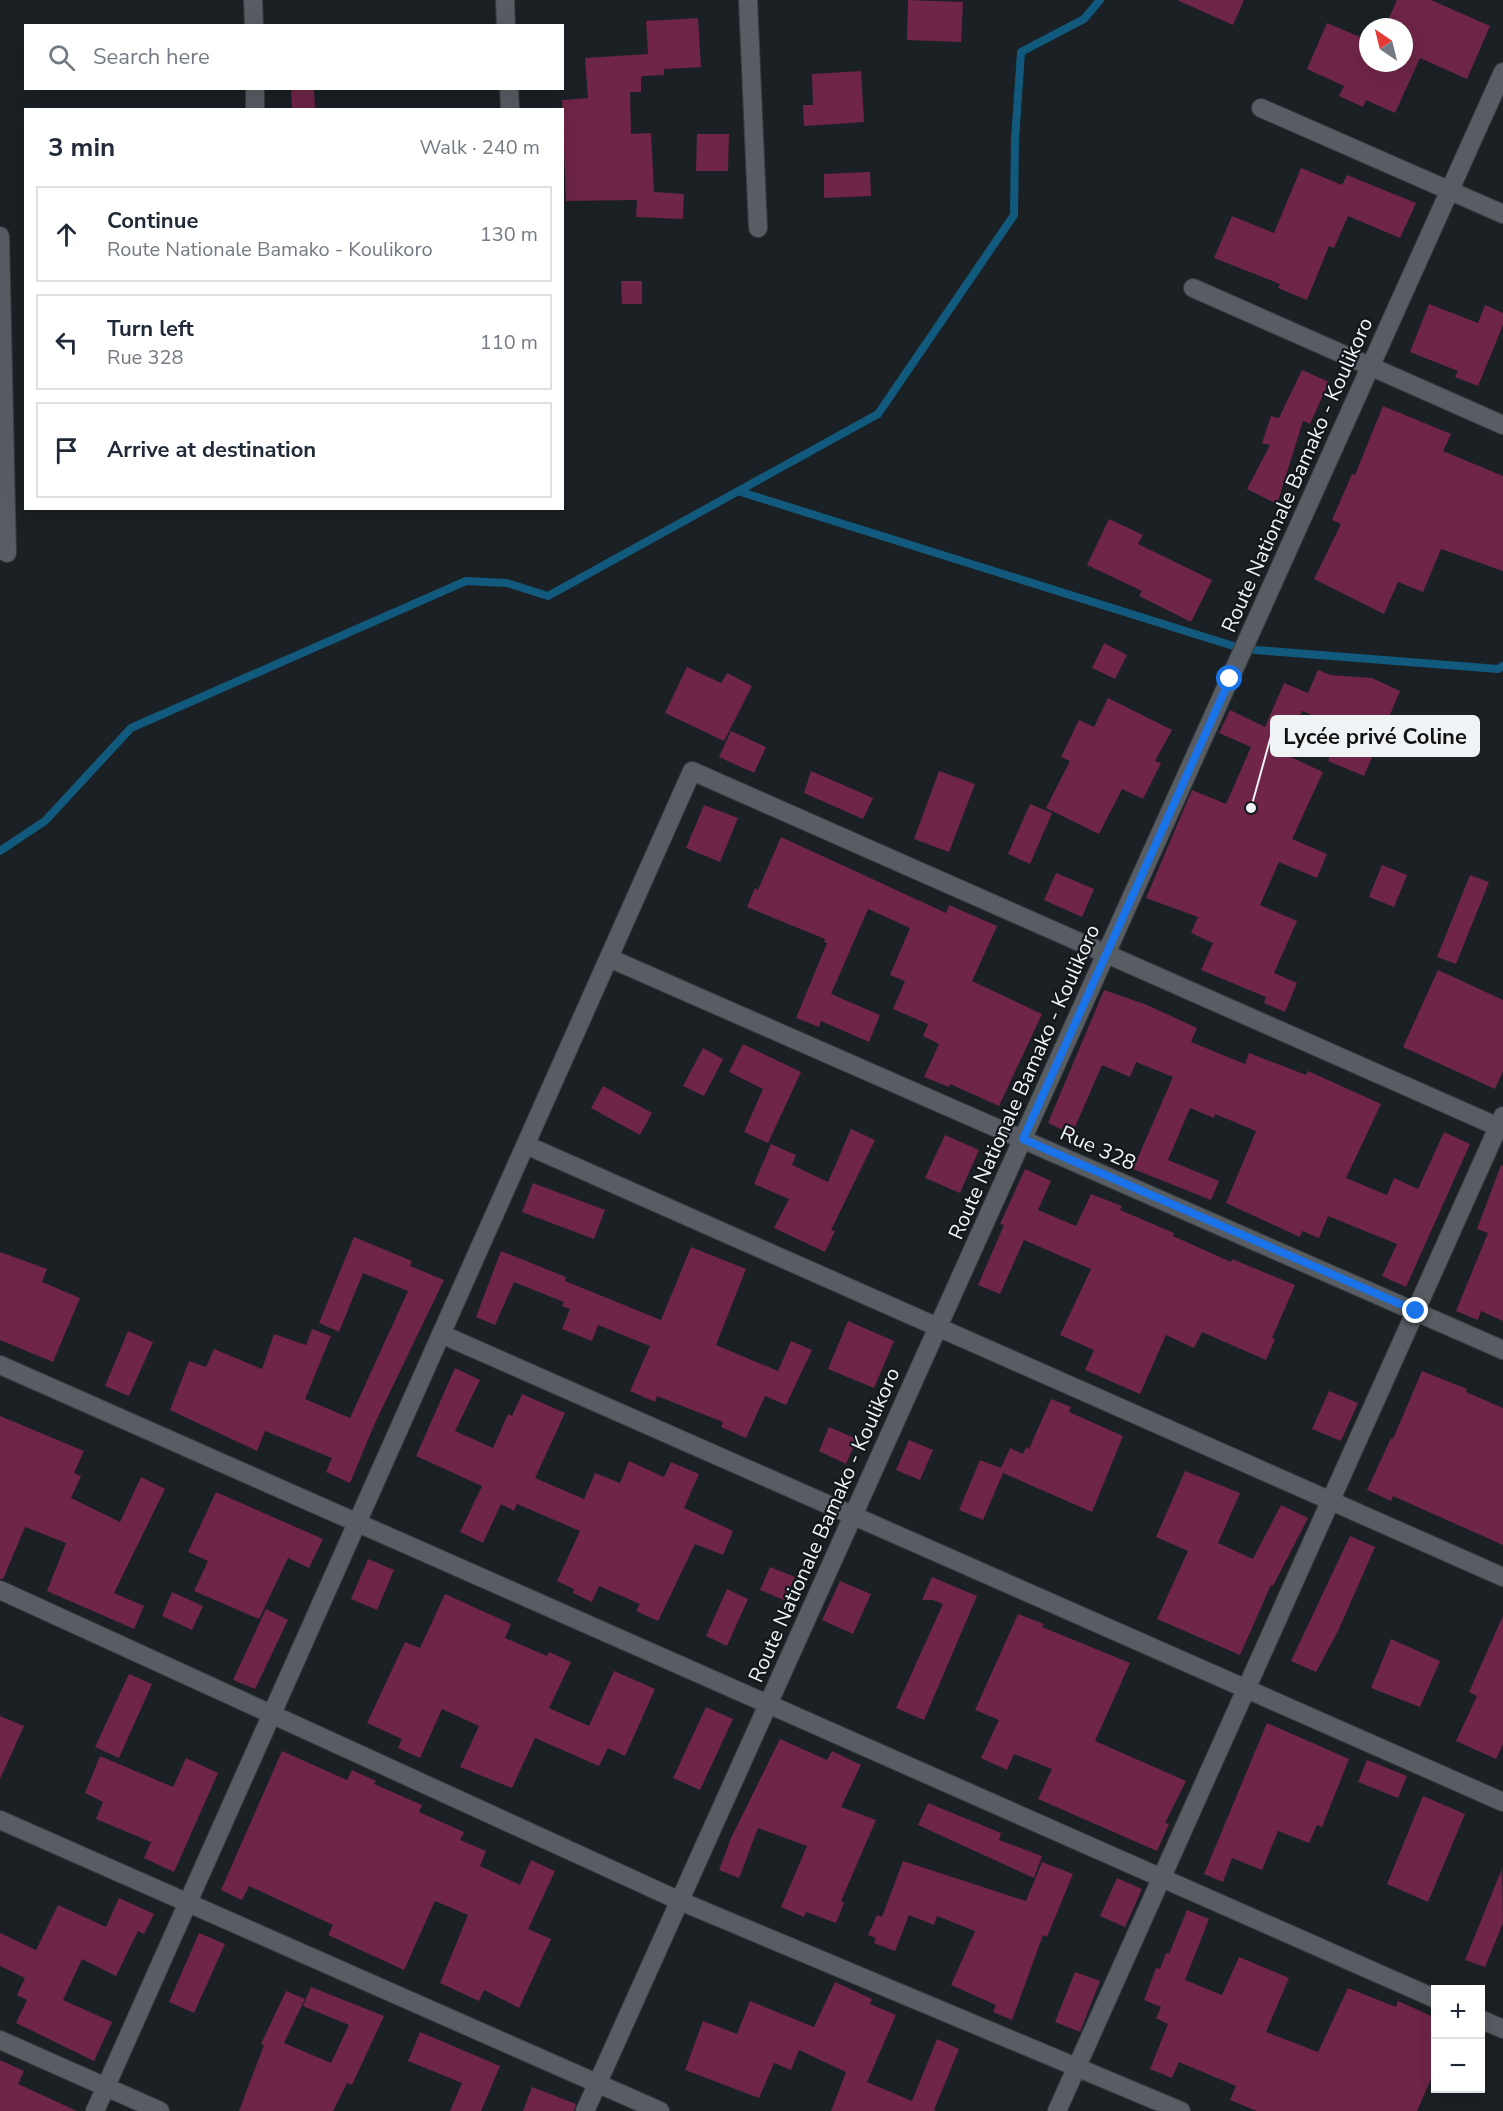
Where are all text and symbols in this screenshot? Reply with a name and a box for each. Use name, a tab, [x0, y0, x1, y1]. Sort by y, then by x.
north arrow	[1359, 18, 1413, 72]
search box	[24, 24, 564, 90]
icon: search	[45, 41, 78, 74]
text: Search here	[93, 42, 210, 72]
text: 3 min	[48, 130, 115, 165]
text: Walk · 240 m	[420, 134, 540, 161]
text: Continue	[107, 206, 198, 236]
icon: ahead	[50, 218, 83, 251]
text: 130 m	[480, 221, 538, 248]
text: Route Nationale Bamako - Koulikoro	[107, 236, 433, 263]
street label: Route Nationale Bamako - Koulikoro	[1215, 313, 1379, 637]
text: Turn left	[107, 314, 194, 344]
icon: left	[50, 326, 83, 359]
text: 110 m	[480, 329, 538, 356]
text: Rue 328	[107, 344, 183, 371]
icon: arrive	[50, 434, 83, 467]
text: Arrive at destination	[107, 435, 316, 465]
route start	[1216, 665, 1242, 691]
callout: Lycée privé Coline	[1271, 716, 1479, 756]
text: Lycée privé Coline	[1283, 722, 1467, 752]
street label: Route Nationale Bamako - Koulikoro	[942, 920, 1106, 1244]
street label: Rue 328	[1056, 1119, 1140, 1177]
route end	[1402, 1297, 1428, 1323]
street label: Route Nationale Bamako - Koulikoro	[742, 1363, 906, 1687]
map controls	[1431, 1985, 1485, 2093]
button: +	[1431, 1985, 1485, 2039]
button: −	[1431, 2039, 1485, 2093]

